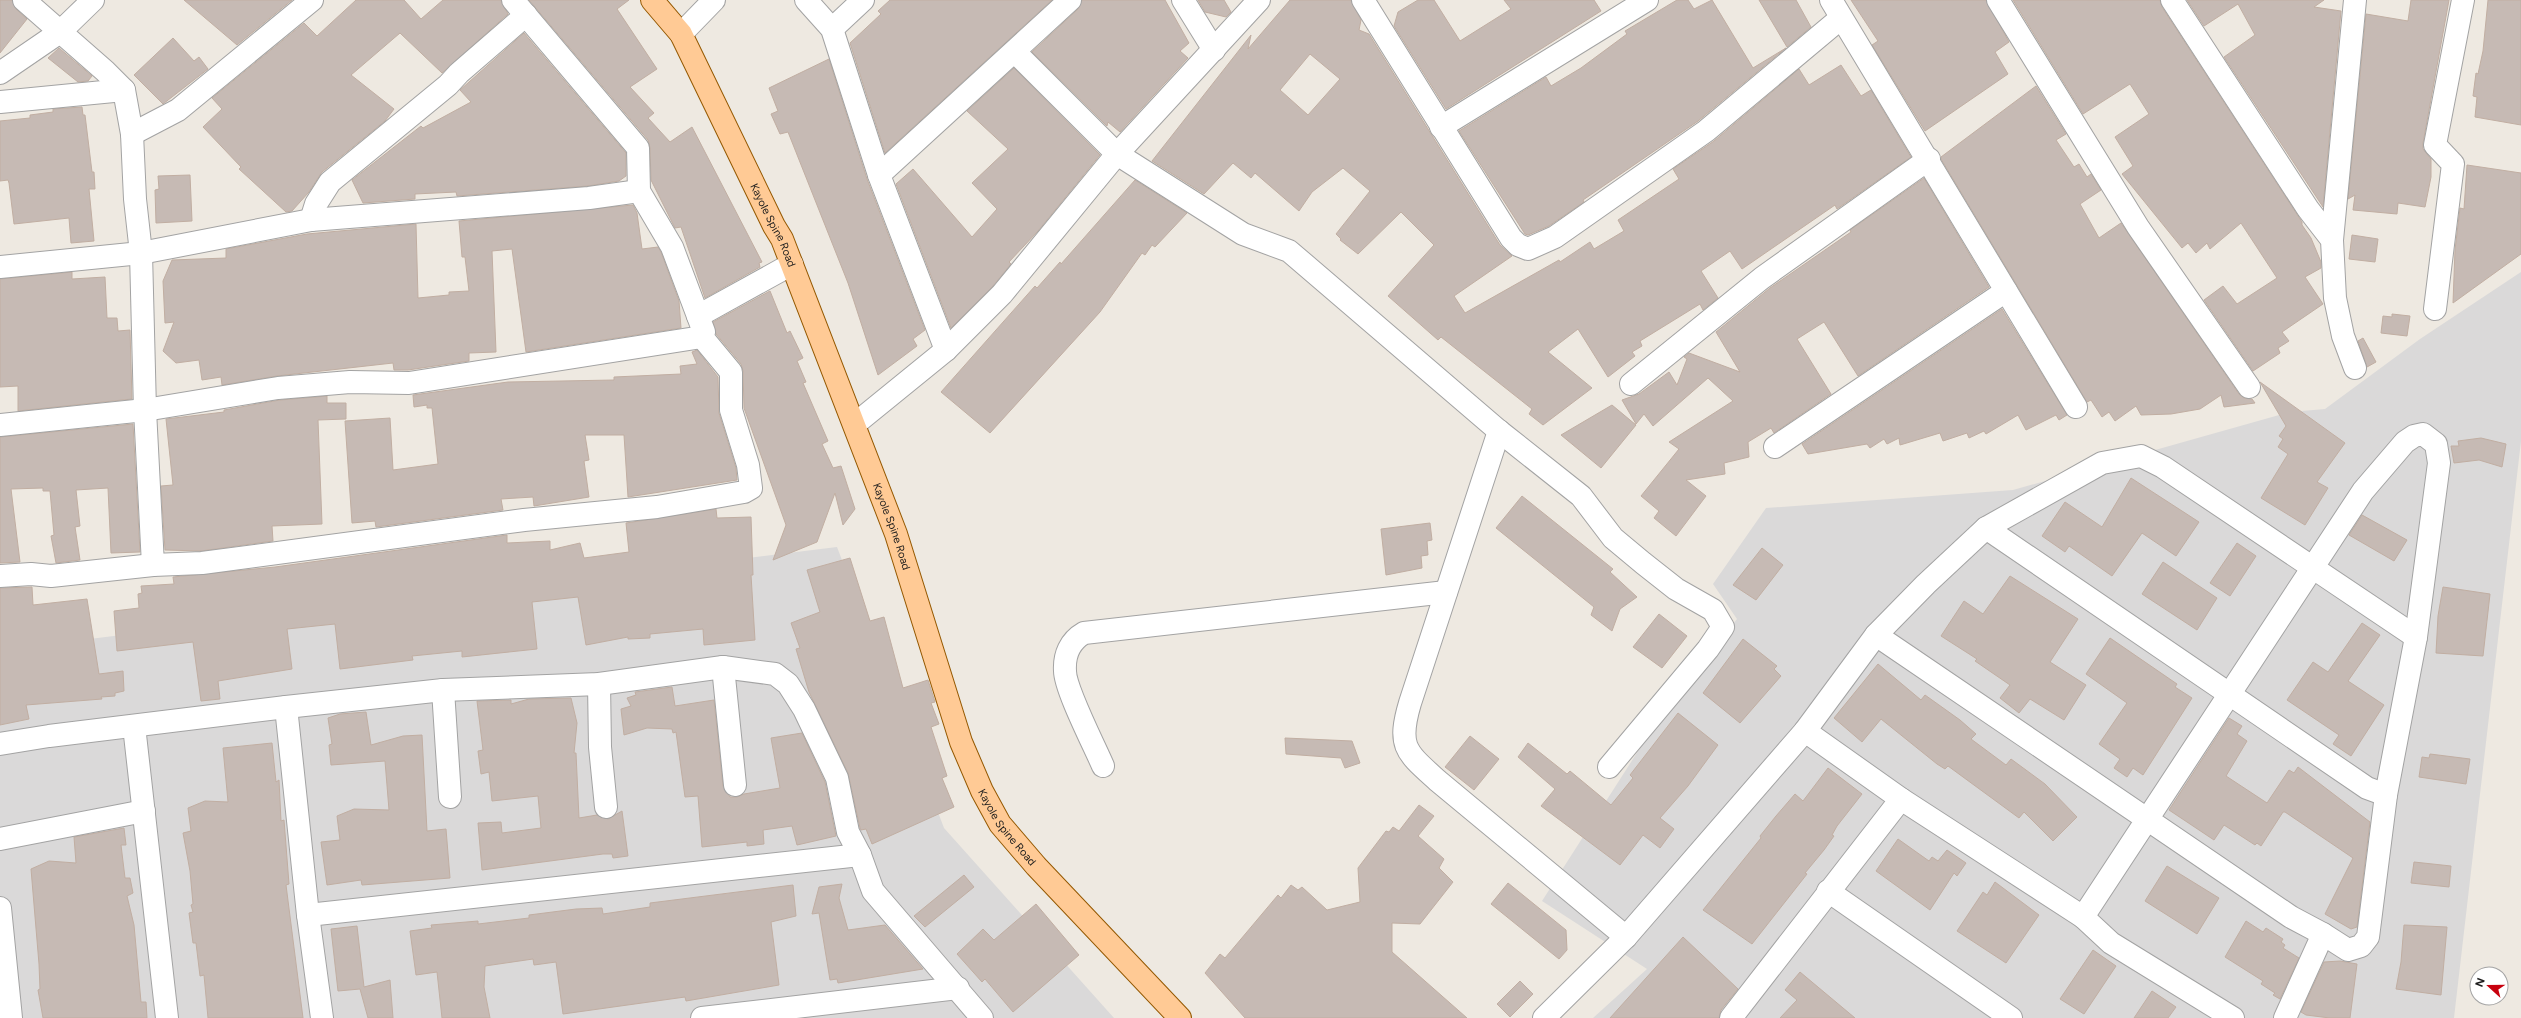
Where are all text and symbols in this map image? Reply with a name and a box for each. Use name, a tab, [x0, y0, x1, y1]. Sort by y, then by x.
street label: Kayole Spine Road	[748, 181, 799, 269]
street label: Kayole Spine Road	[870, 481, 913, 571]
street label: Kayole Spine Road	[976, 787, 1039, 868]
north arrow	[2469, 966, 2509, 1006]
text: N	[2473, 976, 2488, 989]

